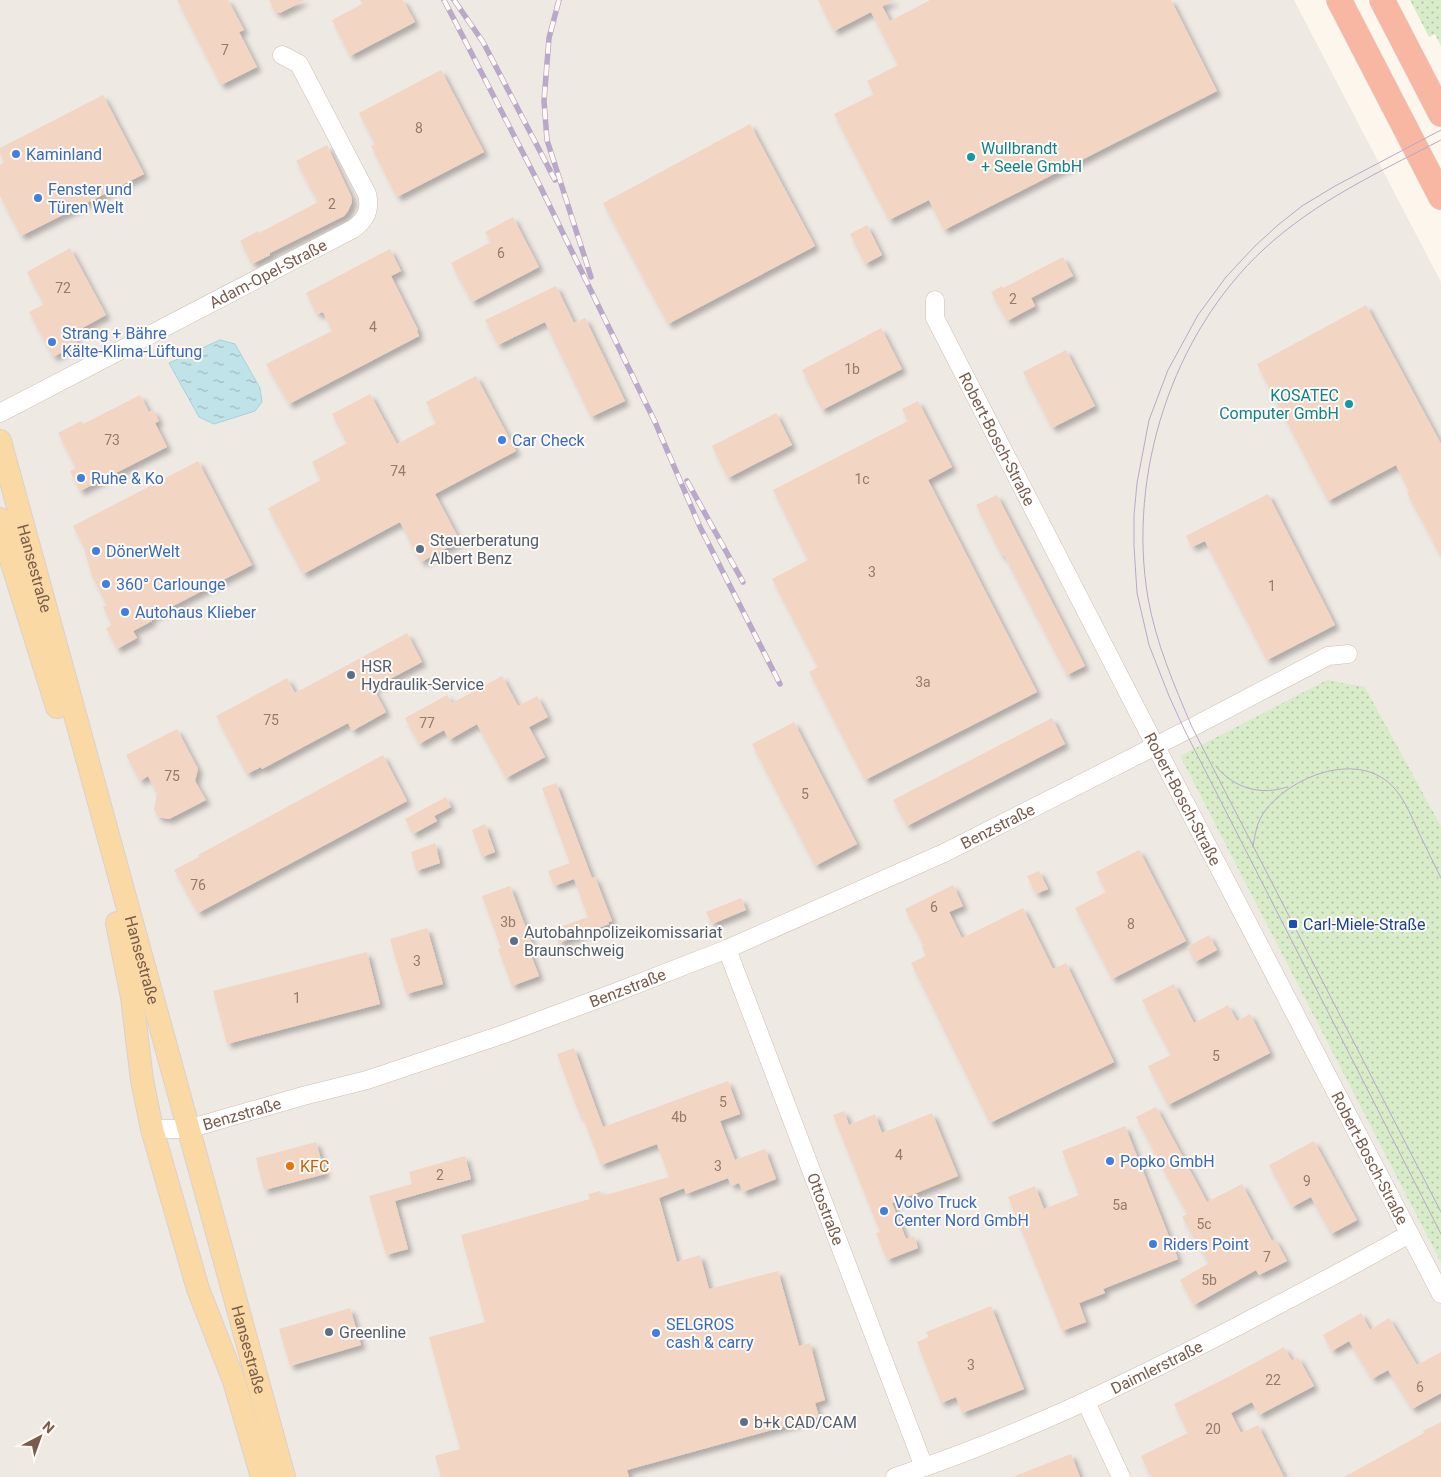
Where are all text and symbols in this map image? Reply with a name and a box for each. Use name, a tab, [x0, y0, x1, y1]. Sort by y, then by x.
house number: 7	[221, 42, 229, 58]
house number: 8	[415, 120, 423, 136]
place label: Wullbrandt + Seele GmbH	[981, 139, 1082, 176]
place label: Kaminland	[26, 145, 102, 164]
marker: Kaminland	[10, 148, 22, 160]
marker: Wullbrandt + Seele GmbH	[965, 151, 977, 163]
place label: Fenster und Türen Welt	[48, 180, 132, 217]
marker: Fenster und Türen Welt	[32, 192, 44, 204]
house number: 2	[328, 196, 336, 212]
street label: Adam-Opel-Straße	[206, 235, 330, 312]
house number: 6	[497, 245, 505, 261]
house number: 72	[55, 280, 71, 296]
house number: 2	[1009, 291, 1017, 307]
house number: 4	[369, 319, 377, 335]
place label: Strang + Bähre Kälte-Klima-Lüftung	[62, 324, 202, 361]
marker: Strang + Bähre Kälte-Klima-Lüftung	[46, 336, 58, 348]
house number: 1b	[844, 361, 860, 377]
street label: Robert-Bosch-Straße	[955, 369, 1039, 509]
place label: KOSATEC Computer GmbH	[1219, 386, 1339, 423]
marker: KOSATEC Computer GmbH	[1343, 398, 1355, 410]
place label: Car Check	[512, 431, 586, 450]
house number: 73	[104, 432, 120, 448]
marker: Car Check	[496, 434, 508, 446]
house number: 74	[390, 463, 406, 479]
place label: Ruhe & Ko	[91, 469, 164, 488]
house number: 1c	[854, 471, 870, 487]
marker: Ruhe & Ko	[75, 472, 87, 484]
street label: Hansestraße	[13, 522, 56, 615]
place label: Steuerberatung Albert Benz	[430, 531, 539, 568]
place label: DönerWelt	[106, 542, 180, 561]
marker: Steuerberatung Albert Benz	[414, 543, 426, 555]
marker: DönerWelt	[90, 545, 102, 557]
house number: 3	[868, 564, 876, 580]
place label: 360° Carlounge	[116, 575, 226, 594]
marker: 360° Carlounge	[100, 578, 112, 590]
house number: 1	[1268, 578, 1276, 594]
place label: Autohaus Klieber	[135, 603, 257, 622]
marker: Autohaus Klieber	[119, 606, 131, 618]
place label: HSR Hydraulik-Service	[361, 657, 484, 694]
marker: HSR Hydraulik-Service	[345, 669, 357, 681]
house number: 3a	[915, 674, 931, 690]
house number: 75	[263, 712, 279, 728]
house number: 77	[419, 715, 435, 731]
street label: Robert-Bosch-Straße	[1140, 729, 1225, 869]
house number: 75	[164, 768, 180, 784]
house number: 5	[801, 786, 809, 802]
street label: Benzstraße	[957, 800, 1038, 853]
house number: 76	[190, 877, 206, 893]
house number: 6	[930, 899, 938, 915]
street label: Hansestraße	[121, 914, 163, 1006]
house number: 3b	[500, 914, 516, 930]
place label: Carl-Miele-Straße	[1303, 915, 1426, 934]
house number: 8	[1127, 916, 1135, 932]
marker: Carl-Miele-Straße	[1287, 918, 1299, 930]
place label: Autobahnpolizeikomissariat Braunschweig	[524, 923, 722, 960]
marker: Autobahnpolizeikomissariat Braunschweig	[508, 935, 520, 947]
house number: 3	[413, 953, 421, 969]
street label: Benzstraße	[587, 965, 669, 1011]
house number: 1	[293, 990, 301, 1006]
house number: 5	[1212, 1048, 1220, 1064]
street label: Robert-Bosch-Straße	[1327, 1088, 1412, 1228]
street label: Benzstraße	[201, 1094, 283, 1134]
house number: 5	[719, 1094, 727, 1110]
house number: 4b	[671, 1109, 687, 1125]
house number: 4	[895, 1147, 903, 1163]
place label: Popko GmbH	[1120, 1152, 1215, 1171]
marker: Popko GmbH	[1104, 1155, 1116, 1167]
place label: KFC	[300, 1157, 329, 1176]
house number: 3	[714, 1158, 722, 1174]
marker: KFC	[284, 1160, 296, 1172]
house number: 2	[436, 1167, 444, 1183]
street label: Ottostraße	[803, 1170, 848, 1248]
house number: 9	[1303, 1173, 1311, 1189]
place label: Volvo Truck Center Nord GmbH	[894, 1193, 1029, 1230]
house number: 5a	[1112, 1197, 1128, 1213]
marker: Volvo Truck Center Nord GmbH	[878, 1205, 890, 1217]
house number: 5c	[1196, 1216, 1212, 1232]
place label: Riders Point	[1163, 1235, 1249, 1254]
marker: Riders Point	[1147, 1238, 1159, 1250]
house number: 7	[1263, 1249, 1271, 1265]
house number: 5b	[1201, 1272, 1217, 1288]
street label: Hansestraße	[227, 1303, 270, 1396]
place label: SELGROS cash & carry	[666, 1315, 754, 1352]
place label: Greenline	[339, 1323, 406, 1342]
marker: Greenline	[323, 1326, 335, 1338]
marker: SELGROS cash & carry	[650, 1327, 662, 1339]
street label: Daimlerstraße	[1108, 1337, 1206, 1398]
house number: 3	[967, 1357, 975, 1373]
house number: 22	[1265, 1372, 1281, 1388]
house number: 6	[1416, 1379, 1424, 1395]
north arrow	[15, 1412, 65, 1462]
place label: b+k CAD/CAM	[754, 1413, 857, 1432]
marker: b+k CAD/CAM	[738, 1416, 750, 1428]
text: N	[40, 1418, 58, 1436]
house number: 20	[1205, 1421, 1221, 1437]

